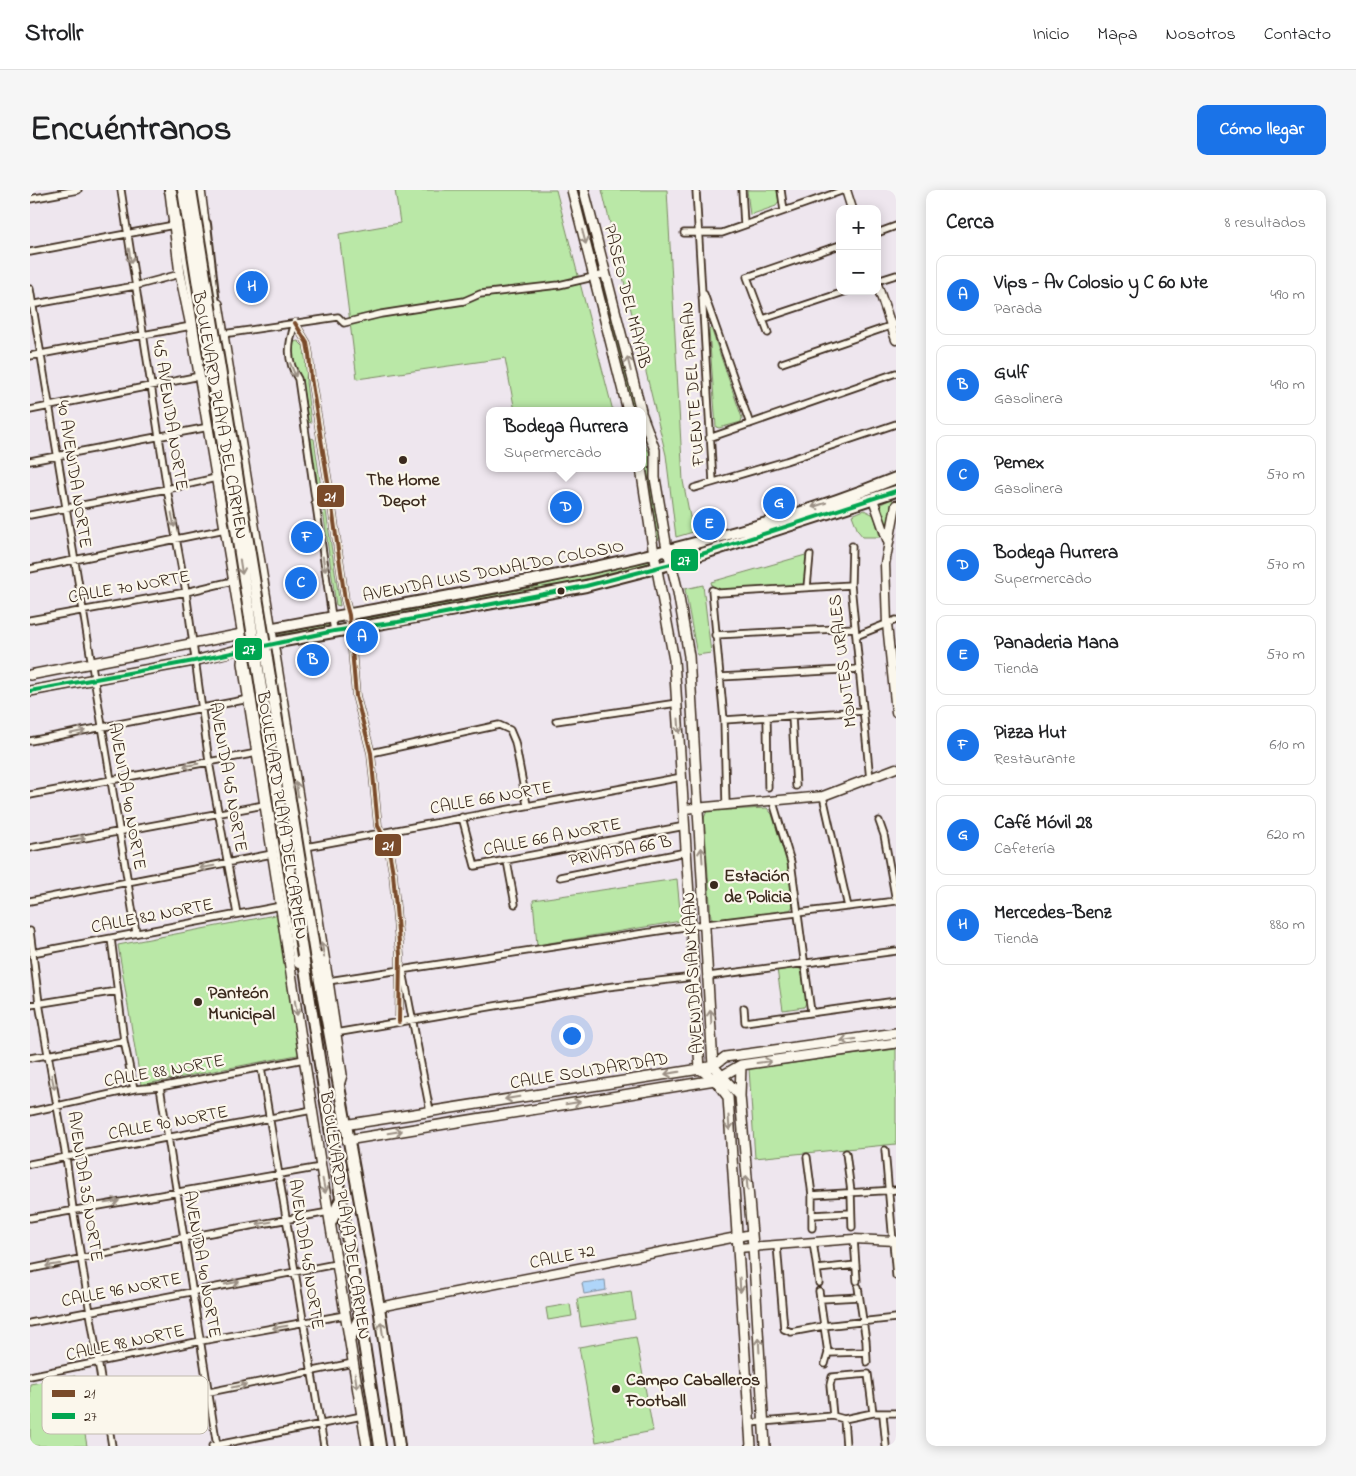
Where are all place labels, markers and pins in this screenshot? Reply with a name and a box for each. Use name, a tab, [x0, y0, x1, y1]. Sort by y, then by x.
pin: H	[236, 268, 268, 306]
marker: The Home Depot	[397, 454, 409, 466]
place label: The Home Depot	[366, 468, 441, 515]
pin: G	[763, 484, 795, 522]
pin: D	[550, 488, 582, 526]
pin: E	[693, 505, 725, 543]
pin: F	[291, 518, 323, 556]
pin: C	[285, 564, 317, 602]
unlabelled marker	[556, 586, 566, 596]
pin: A	[346, 618, 378, 656]
pin: B	[297, 641, 329, 679]
place label: Estación de Policia	[724, 864, 792, 911]
marker: Estación de Policia	[708, 879, 720, 891]
place label: Panteón Municipal	[208, 981, 275, 1028]
marker: Panteón Municipal	[192, 996, 204, 1008]
place label: Campo Caballeros Football	[625, 1368, 760, 1415]
marker: Campo Caballeros Football	[610, 1383, 622, 1395]

